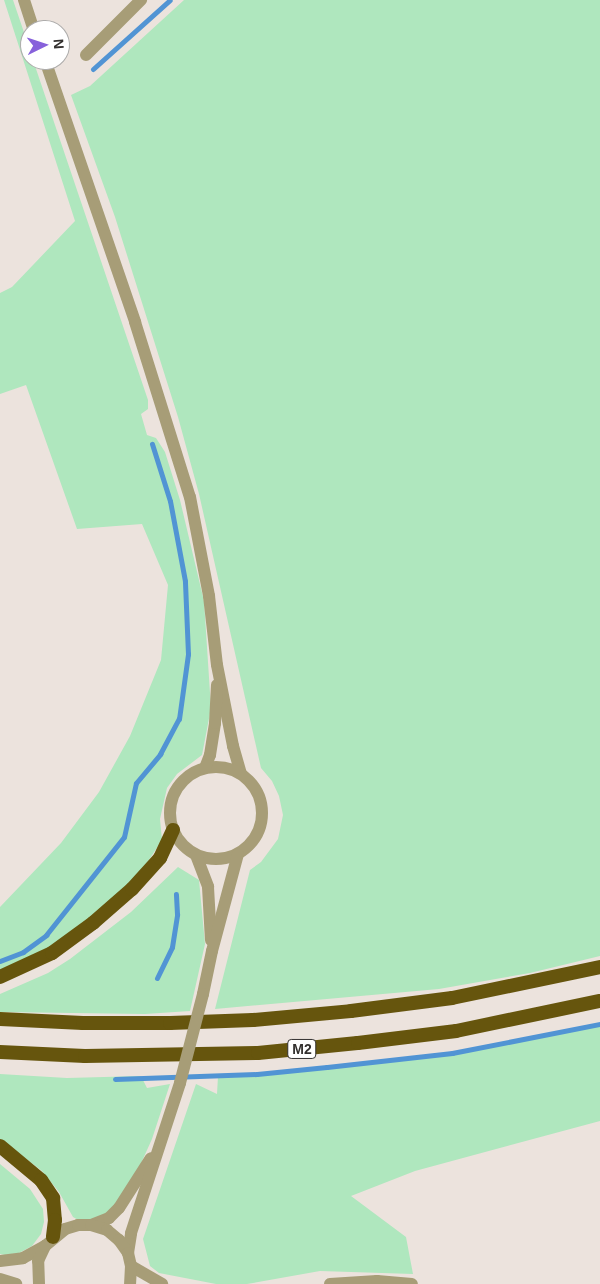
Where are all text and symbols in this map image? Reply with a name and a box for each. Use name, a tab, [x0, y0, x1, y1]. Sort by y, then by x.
north arrow	[20, 20, 70, 70]
text: N	[51, 38, 67, 50]
road number: M2	[287, 1038, 317, 1060]

